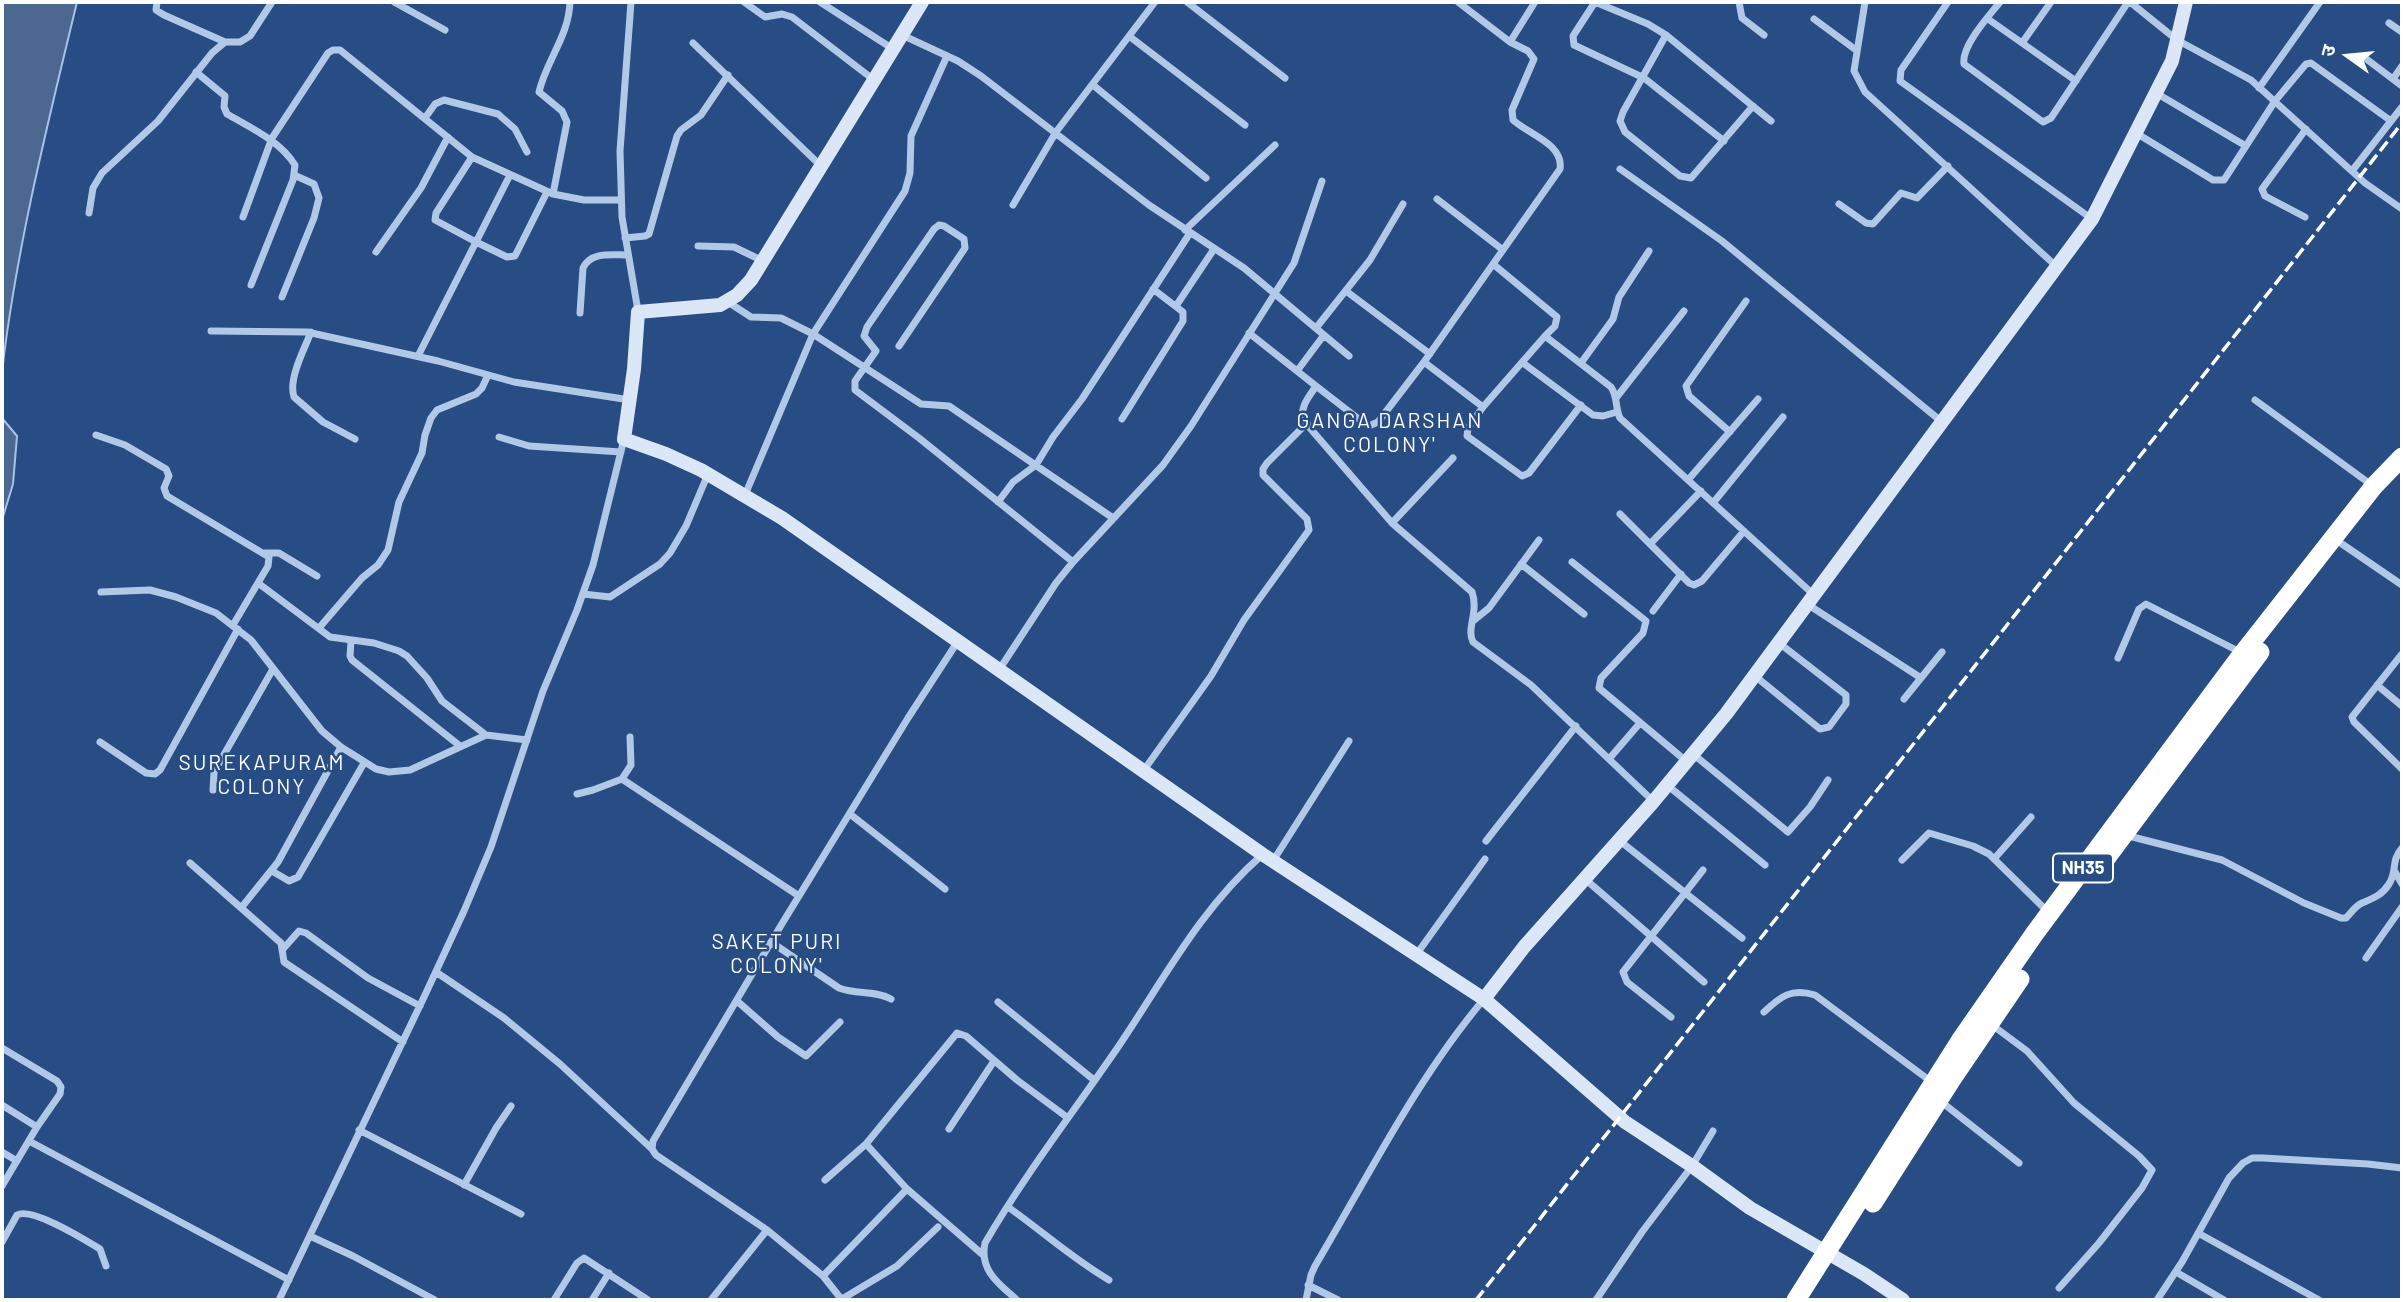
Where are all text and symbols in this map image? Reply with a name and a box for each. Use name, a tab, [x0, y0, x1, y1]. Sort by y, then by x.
north arrow	[2313, 21, 2383, 91]
text: उ	[2315, 42, 2340, 59]
district label: GANGA DARSHAN COLONY'	[1298, 408, 1482, 458]
district label: SUREKAPURAM COLONY	[180, 750, 344, 800]
road number: NH35	[2053, 854, 2113, 882]
district label: SAKET PURI COLONY'	[713, 929, 841, 979]

